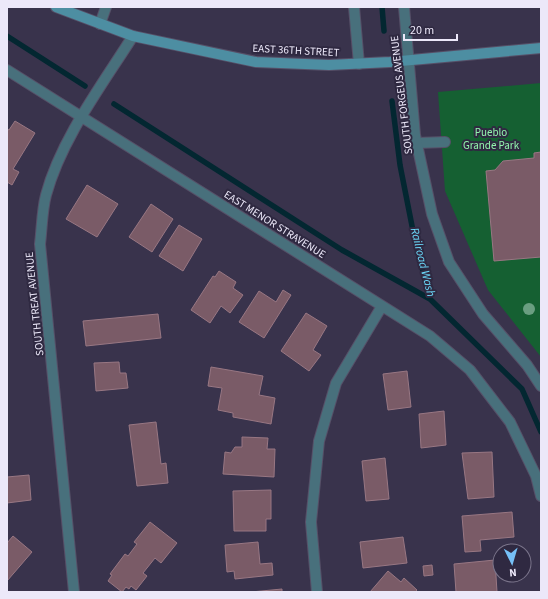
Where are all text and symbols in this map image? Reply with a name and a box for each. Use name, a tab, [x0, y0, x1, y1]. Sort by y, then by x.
scale bar	[404, 16, 457, 42]
text: 20 m	[410, 22, 434, 39]
street label: SOUTH FORGEUS AVENUE	[387, 35, 416, 155]
street label: EAST 36TH STREET	[252, 41, 340, 60]
park label: Pueblo Grande Park	[463, 125, 520, 153]
street label: EAST MENOR STRAVENUE	[221, 187, 329, 262]
water label: Railroad Wash	[406, 226, 439, 298]
street label: SOUTH TREAT AVENUE	[22, 251, 47, 357]
north arrow	[492, 543, 532, 583]
text: N	[509, 565, 517, 580]

